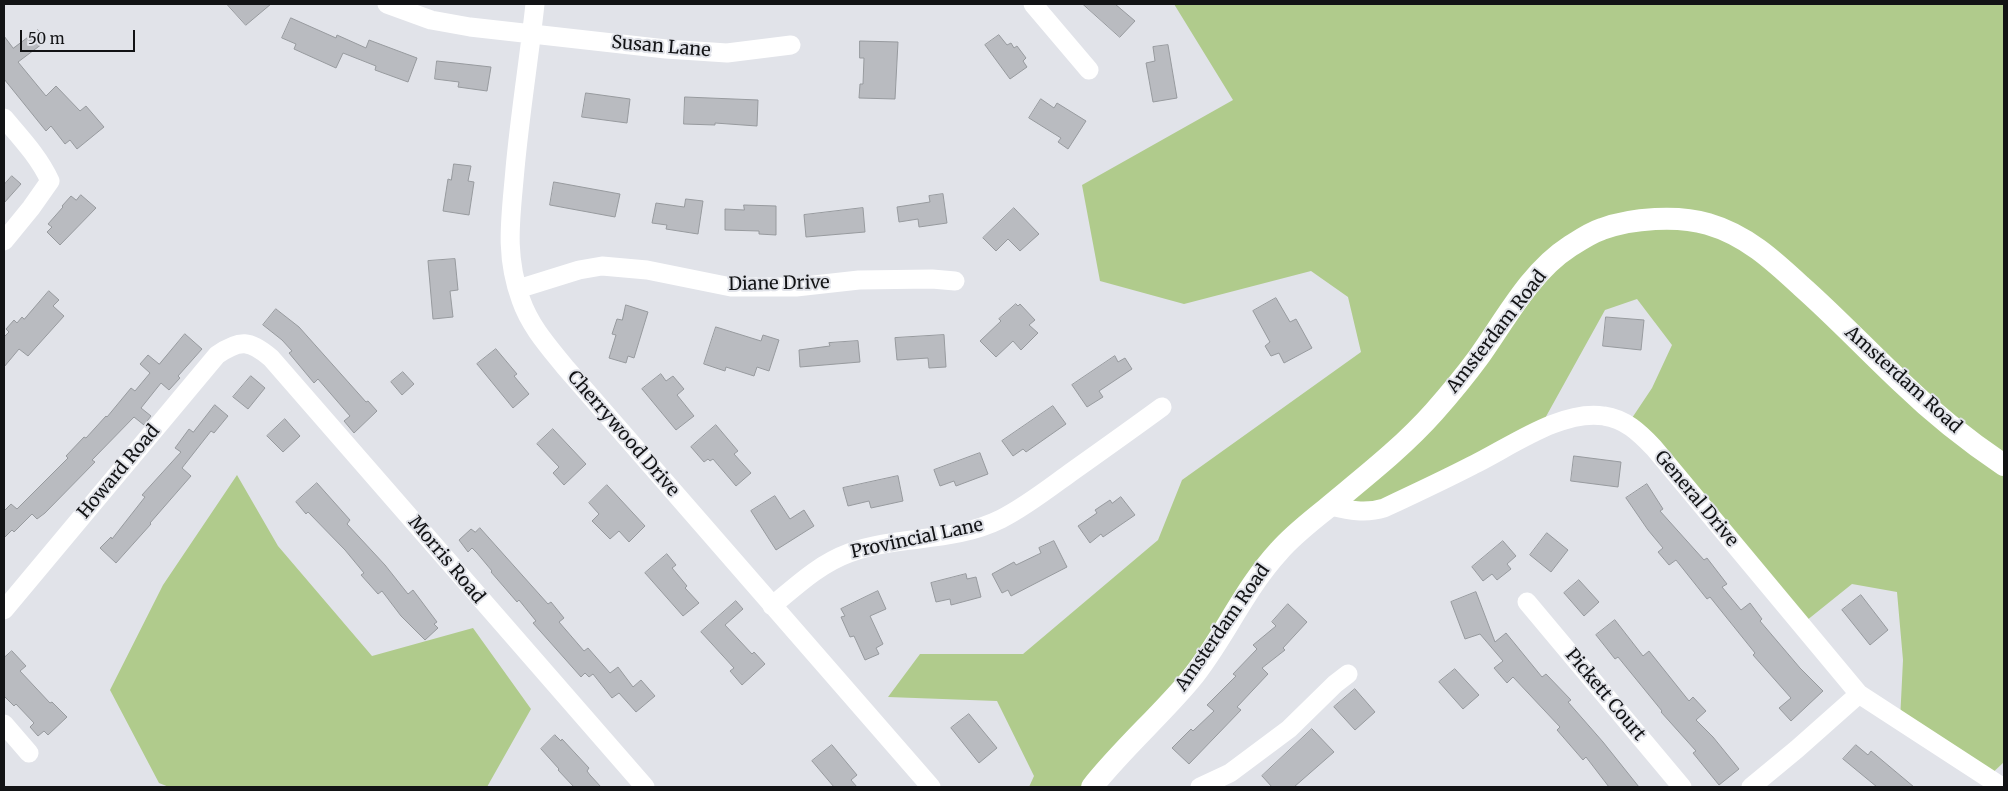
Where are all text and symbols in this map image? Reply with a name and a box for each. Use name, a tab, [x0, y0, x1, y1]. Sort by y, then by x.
scale bar	[22, 20, 138, 52]
text: 50 m	[28, 29, 65, 48]
street label: Susan Lane	[611, 32, 711, 62]
street label: Amsterdam Road	[1442, 266, 1552, 398]
street label: Diane Drive	[728, 272, 830, 296]
street label: Amsterdam Road	[1840, 322, 1966, 438]
street label: Cherrywood Drive	[563, 367, 683, 501]
street label: Howard Road	[74, 421, 164, 523]
street label: General Drive	[1650, 447, 1742, 551]
street label: Morris Road	[403, 512, 489, 608]
street label: Provincial Lane	[849, 514, 985, 564]
street label: Amsterdam Road	[1171, 561, 1275, 695]
street label: Pickett Court	[1560, 645, 1650, 745]

